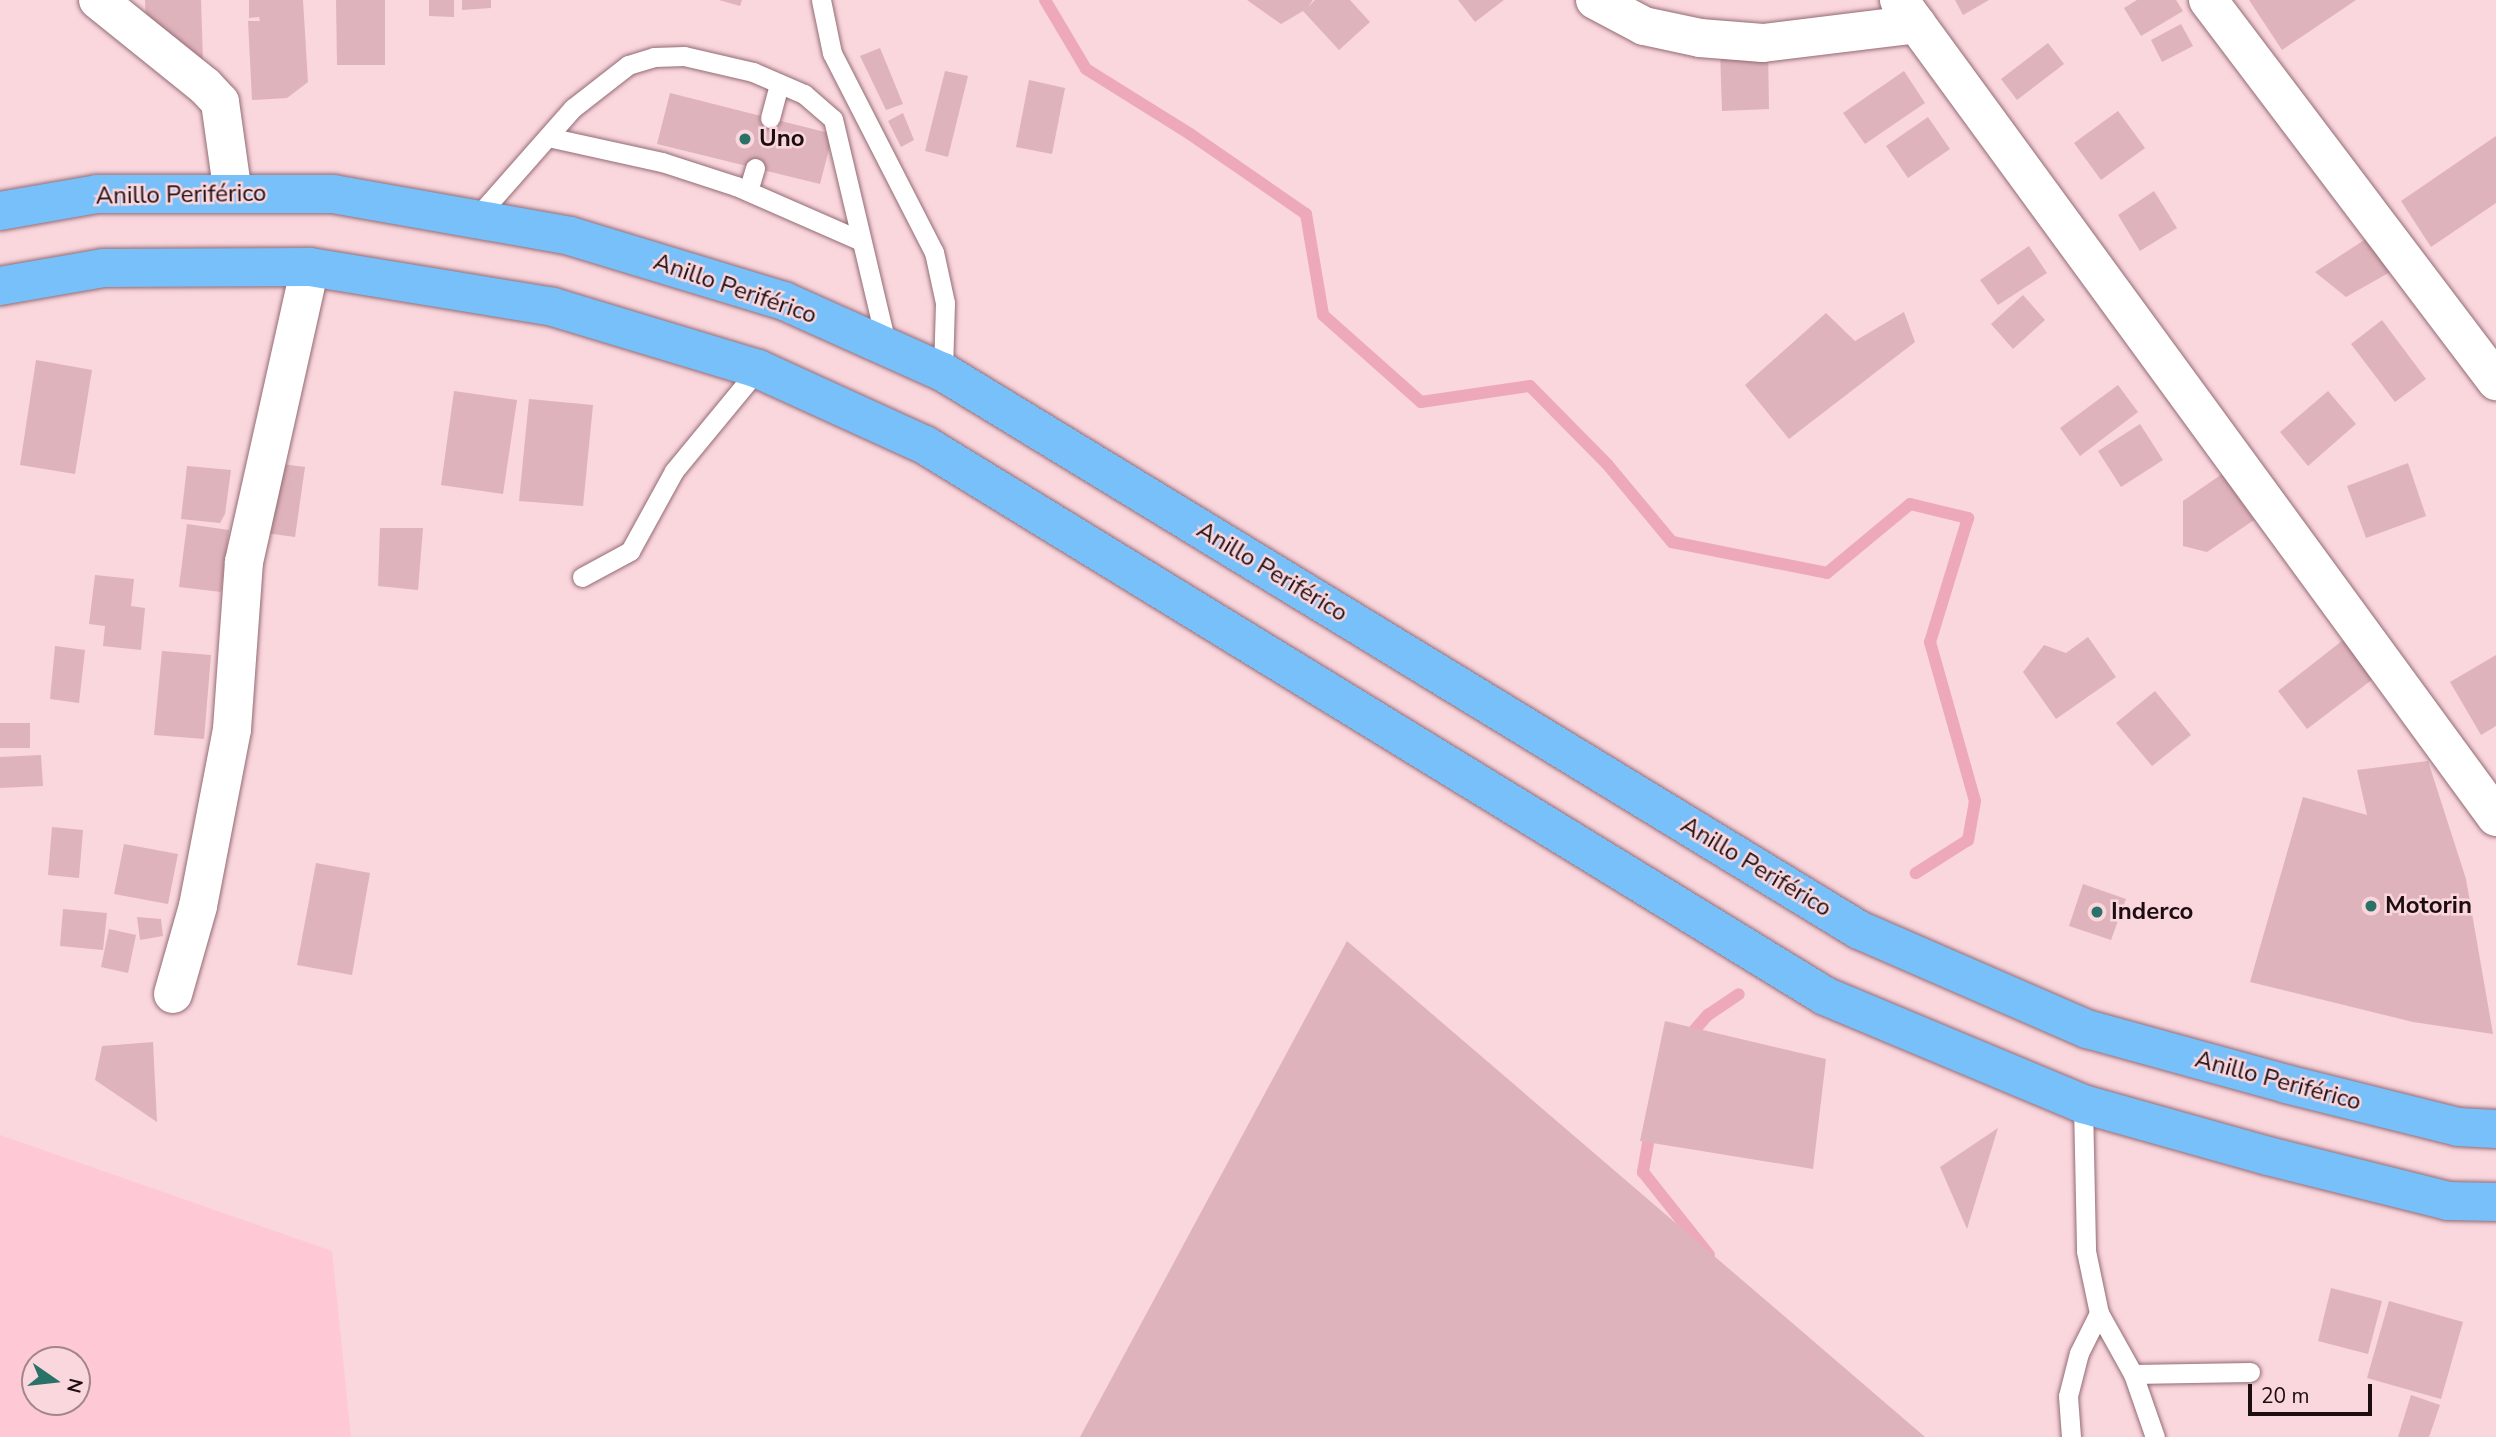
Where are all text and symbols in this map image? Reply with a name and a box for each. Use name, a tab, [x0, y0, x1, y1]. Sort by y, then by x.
place label: Uno	[759, 125, 805, 153]
marker: Uno	[737, 131, 753, 147]
street label: Anillo Periférico	[95, 179, 267, 211]
street label: Anillo Periférico	[650, 248, 820, 330]
street label: Anillo Periférico	[1191, 516, 1353, 628]
street label: Anillo Periférico	[1675, 811, 1837, 923]
place label: Motorin	[2385, 892, 2472, 920]
place label: Inderco	[2111, 898, 2193, 926]
marker: Motorin	[2363, 898, 2379, 914]
marker: Inderco	[2089, 904, 2105, 920]
street label: Anillo Periférico	[2192, 1045, 2364, 1117]
north arrow	[21, 1346, 91, 1416]
scale bar	[2251, 1370, 2375, 1414]
text: N	[60, 1376, 89, 1396]
text: 20 m	[2261, 1382, 2310, 1410]

